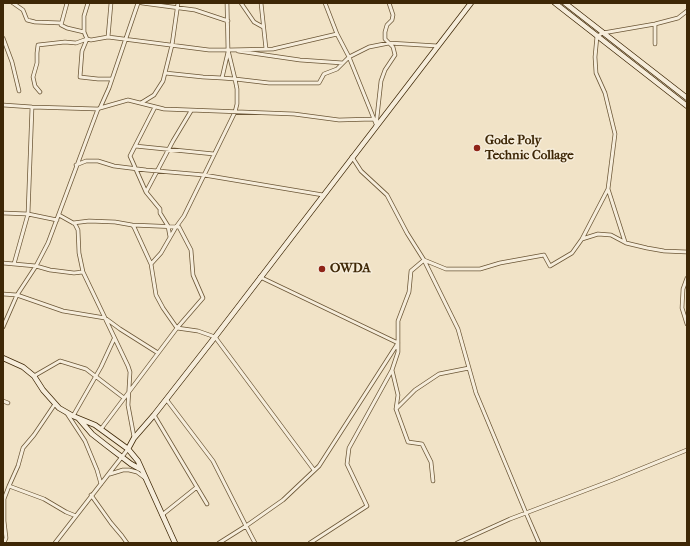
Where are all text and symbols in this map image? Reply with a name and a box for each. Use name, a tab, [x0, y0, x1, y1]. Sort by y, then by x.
place label: Gode Poly Technic Collage	[485, 133, 574, 164]
marker: Gode Poly Technic Collage	[472, 143, 482, 153]
place label: OWDA	[330, 261, 371, 277]
marker: OWDA	[317, 264, 327, 274]

